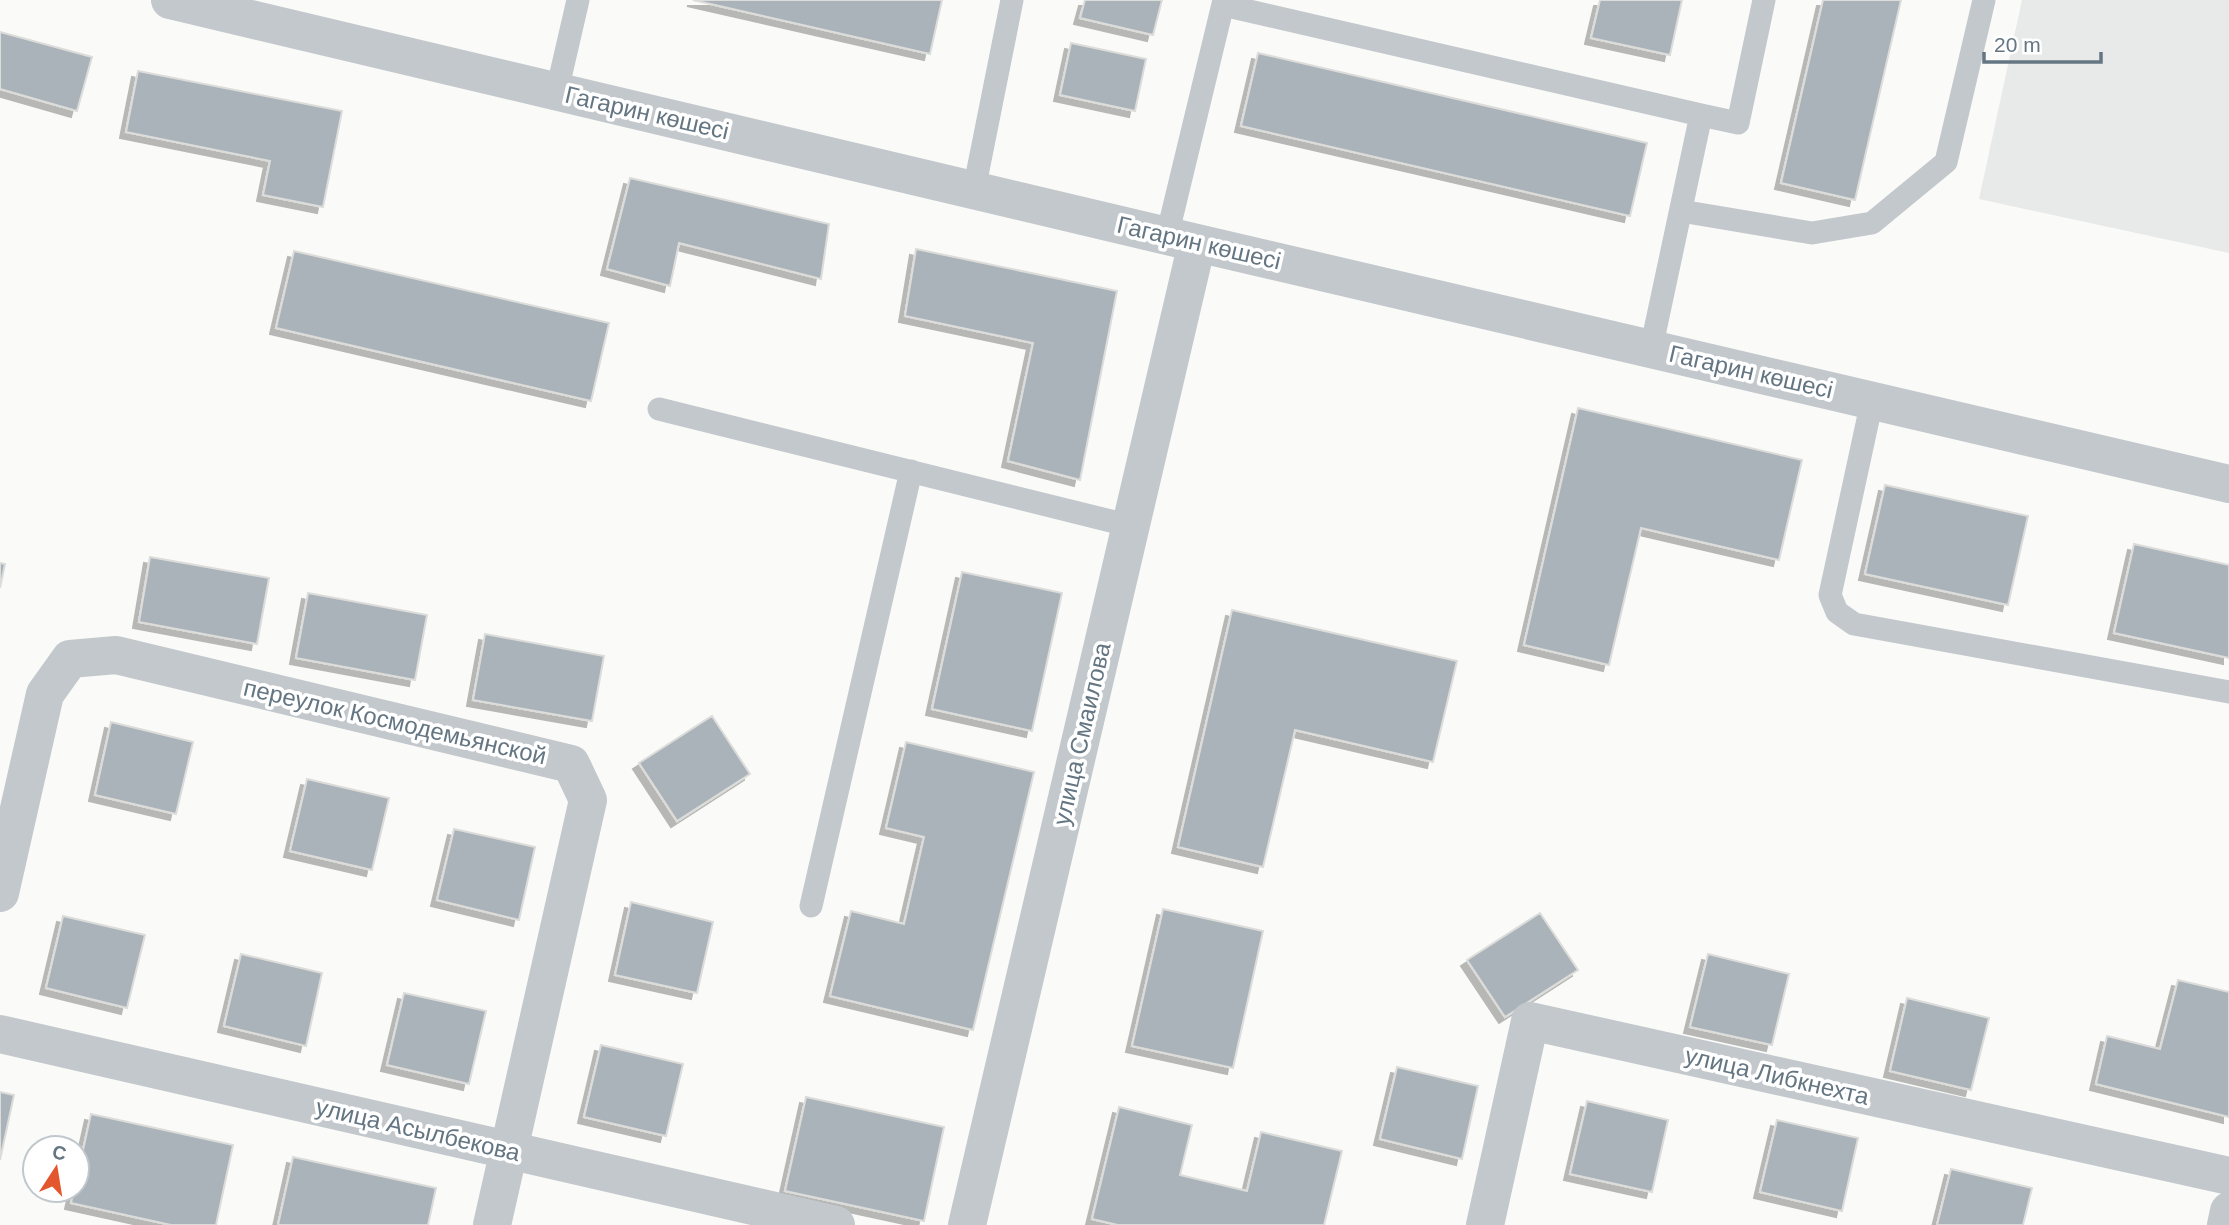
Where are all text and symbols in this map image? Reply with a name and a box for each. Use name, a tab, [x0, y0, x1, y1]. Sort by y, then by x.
scale bar	[1984, 21, 2101, 65]
text: 20 m	[1994, 33, 2041, 56]
street label: Гагарин көшесі	[563, 81, 732, 144]
street label: Гагарин көшесі	[1115, 211, 1284, 274]
street label: Гагарин көшесі	[1667, 340, 1836, 403]
street label: улица Смаилова	[1047, 639, 1116, 828]
street label: переулок Космодемьянской	[241, 674, 549, 770]
street label: улица Либкнехта	[1683, 1041, 1872, 1110]
street label: улица Асылбекова	[313, 1093, 523, 1166]
north arrow	[21, 1134, 91, 1204]
text: С	[51, 1141, 69, 1165]

